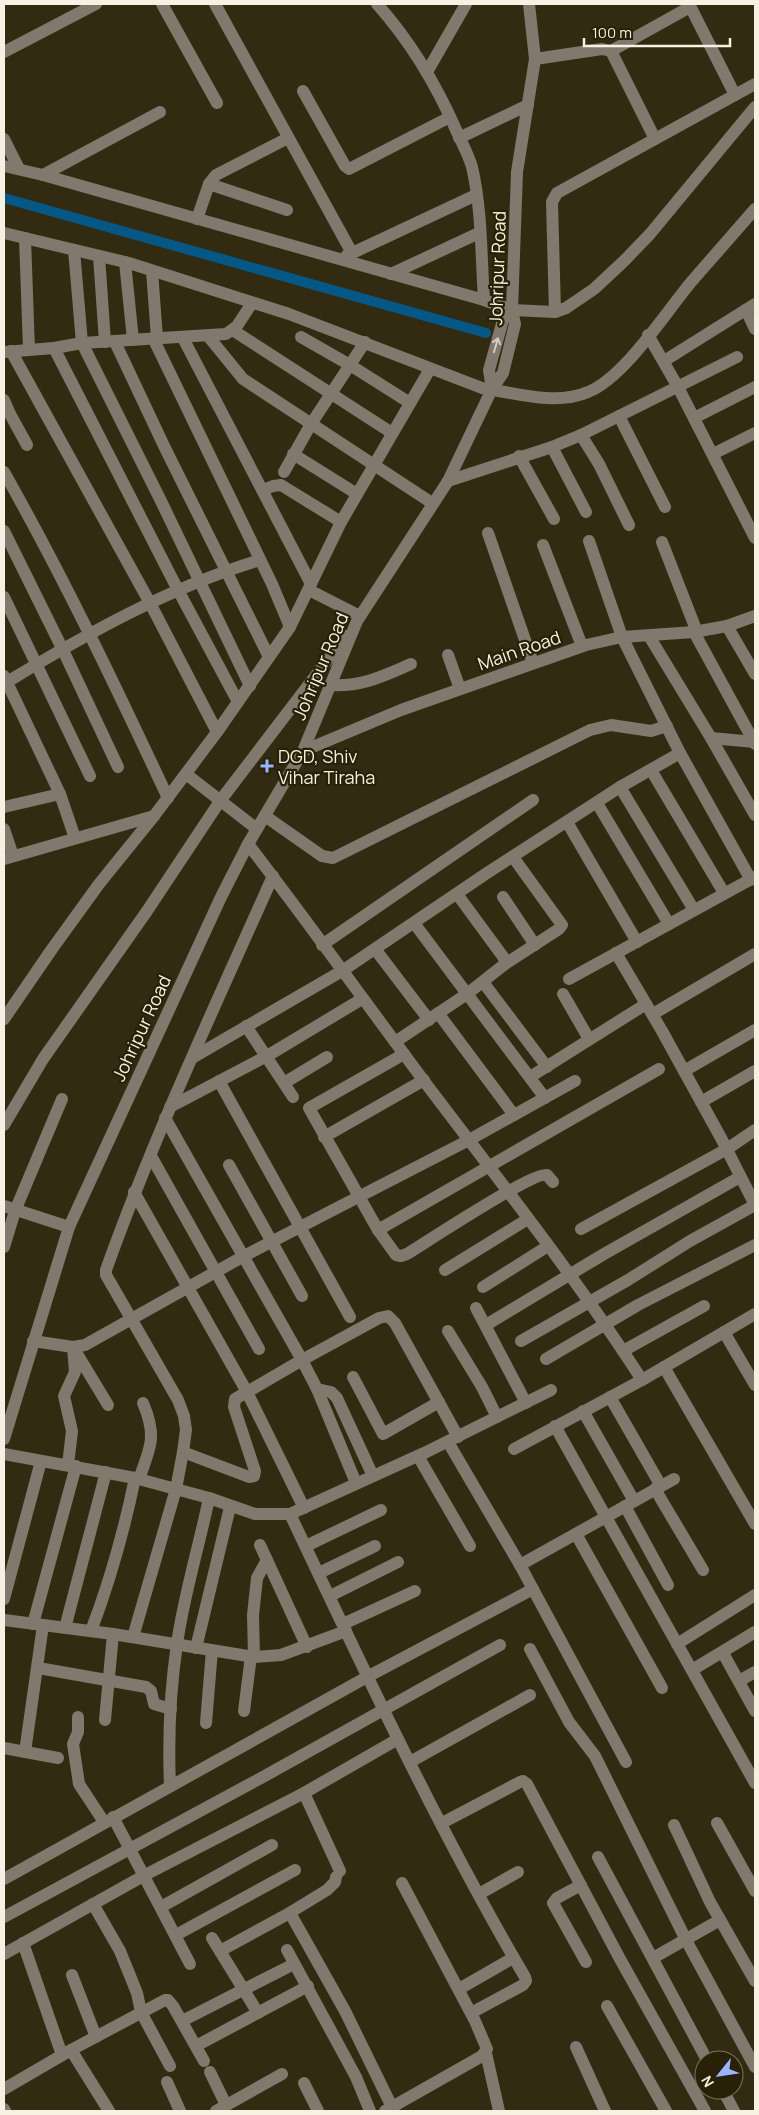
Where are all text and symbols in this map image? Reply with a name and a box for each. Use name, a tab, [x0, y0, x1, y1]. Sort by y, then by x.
scale bar	[584, 15, 730, 47]
text: 100 m	[592, 22, 632, 43]
street label: Johripur Road	[483, 210, 511, 326]
one-way arrow	[492, 338, 501, 354]
street label: Johripur Road	[287, 609, 353, 723]
street label: Main Road	[474, 625, 564, 675]
place label: DGD, Shiv Vihar Tiraha	[278, 744, 375, 789]
marker: DGD, Shiv Vihar Tiraha	[260, 759, 274, 773]
street label: Johripur Road	[106, 971, 176, 1085]
north arrow	[694, 2050, 744, 2100]
text: N	[697, 2073, 718, 2091]

